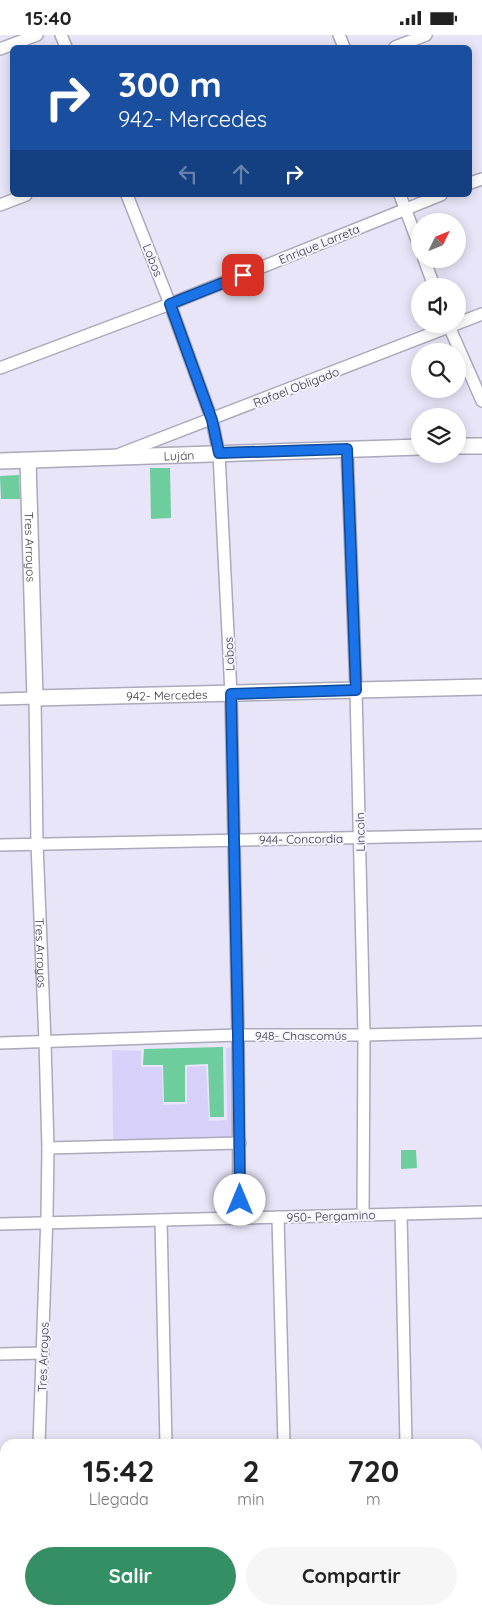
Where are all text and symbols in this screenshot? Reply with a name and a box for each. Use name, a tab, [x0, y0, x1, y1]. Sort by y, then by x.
text: 15:40	[25, 6, 71, 30]
text: 300 m	[118, 62, 222, 106]
icon: right	[35, 65, 100, 130]
text: 942- Mercedes	[118, 105, 267, 133]
icon: left	[174, 160, 202, 188]
icon: ahead	[227, 160, 255, 188]
icon: right	[280, 160, 308, 188]
north arrow	[411, 213, 466, 267]
map controls	[411, 213, 466, 463]
street label: Enrique Larreta	[276, 221, 362, 267]
street label: Lobos	[140, 242, 166, 279]
pin	[222, 254, 264, 296]
icon: arrive	[229, 261, 257, 289]
button: sound	[411, 278, 466, 333]
button: search	[411, 343, 466, 398]
street label: Rafael Obligado	[251, 364, 341, 410]
button: layers	[411, 408, 466, 463]
street label: Luján	[163, 447, 194, 463]
street label: Tres Arroyos	[22, 512, 39, 583]
street label: Lobos	[221, 636, 237, 671]
street label: 942- Mercedes	[126, 686, 208, 703]
street label: Lincoln	[352, 812, 368, 852]
street label: 944- Concordia	[259, 831, 343, 847]
street label: Tres Arroyos	[32, 917, 50, 989]
street label: 948- Chascomús	[255, 1028, 347, 1043]
position arrow	[213, 1173, 265, 1225]
street label: 950- Pergamino	[286, 1207, 376, 1225]
street label: Tres Arroyos	[34, 1321, 52, 1392]
text: 15:42	[83, 1452, 155, 1490]
text: 2	[242, 1452, 259, 1490]
text: 720	[347, 1452, 399, 1490]
text: Llegada	[89, 1489, 149, 1509]
text: min	[237, 1489, 265, 1509]
text: m	[366, 1489, 381, 1509]
button: Salir	[25, 1547, 236, 1605]
button: Compartir	[246, 1547, 457, 1605]

